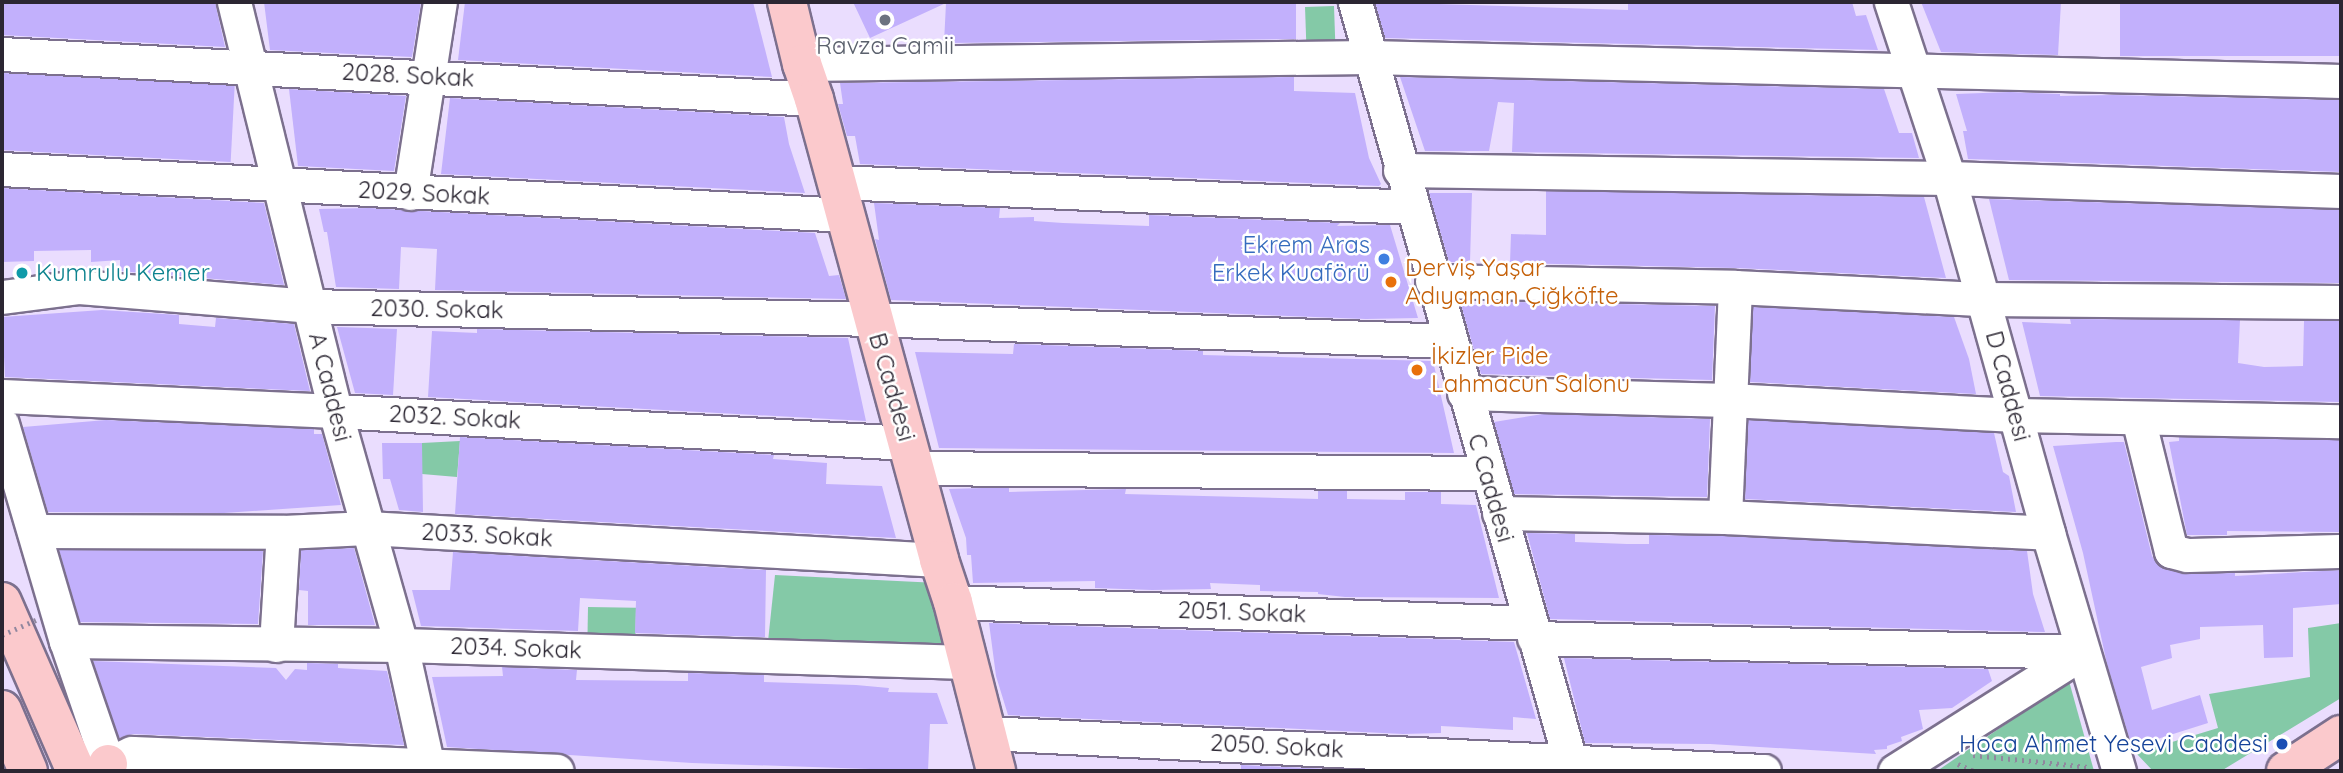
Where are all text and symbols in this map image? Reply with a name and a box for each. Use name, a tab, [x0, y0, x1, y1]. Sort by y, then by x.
marker: Ravza Camii	[877, 12, 893, 28]
place label: Ravza Camii	[816, 32, 954, 60]
street label: 2028. Sokak	[341, 57, 475, 93]
street label: 2029. Sokak	[357, 175, 491, 211]
place label: Ekrem Aras Erkek Kuaförü	[1212, 231, 1370, 287]
marker: Ekrem Aras Erkek Kuaförü	[1376, 251, 1392, 267]
place label: Derviş Yaşar Adıyaman Çiğköfte	[1405, 254, 1619, 310]
place label: Kumrulu Kemer	[36, 259, 210, 287]
marker: Kumrulu Kemer	[14, 265, 30, 281]
marker: Derviş Yaşar Adıyaman Çiğköfte	[1383, 274, 1399, 290]
street label: 2030. Sokak	[370, 293, 504, 325]
street label: D Caddesi	[1979, 328, 2037, 444]
street label: B Caddesi	[863, 329, 921, 445]
street label: A Caddesi	[303, 330, 357, 444]
place label: İkizler Pide Lahmacun Salonu	[1431, 342, 1630, 398]
marker: İkizler Pide Lahmacun Salonu	[1409, 362, 1425, 378]
street label: 2032. Sokak	[388, 399, 522, 435]
street label: C Caddesi	[1462, 430, 1520, 546]
street label: 2033. Sokak	[420, 517, 554, 553]
street label: 2051. Sokak	[1177, 595, 1307, 629]
street label: 2034. Sokak	[450, 631, 582, 665]
street label: 2050. Sokak	[1209, 728, 1345, 764]
place label: Hoca Ahmet Yesevi Caddesi	[1959, 730, 2268, 758]
marker: Hoca Ahmet Yesevi Caddesi	[2274, 736, 2290, 752]

